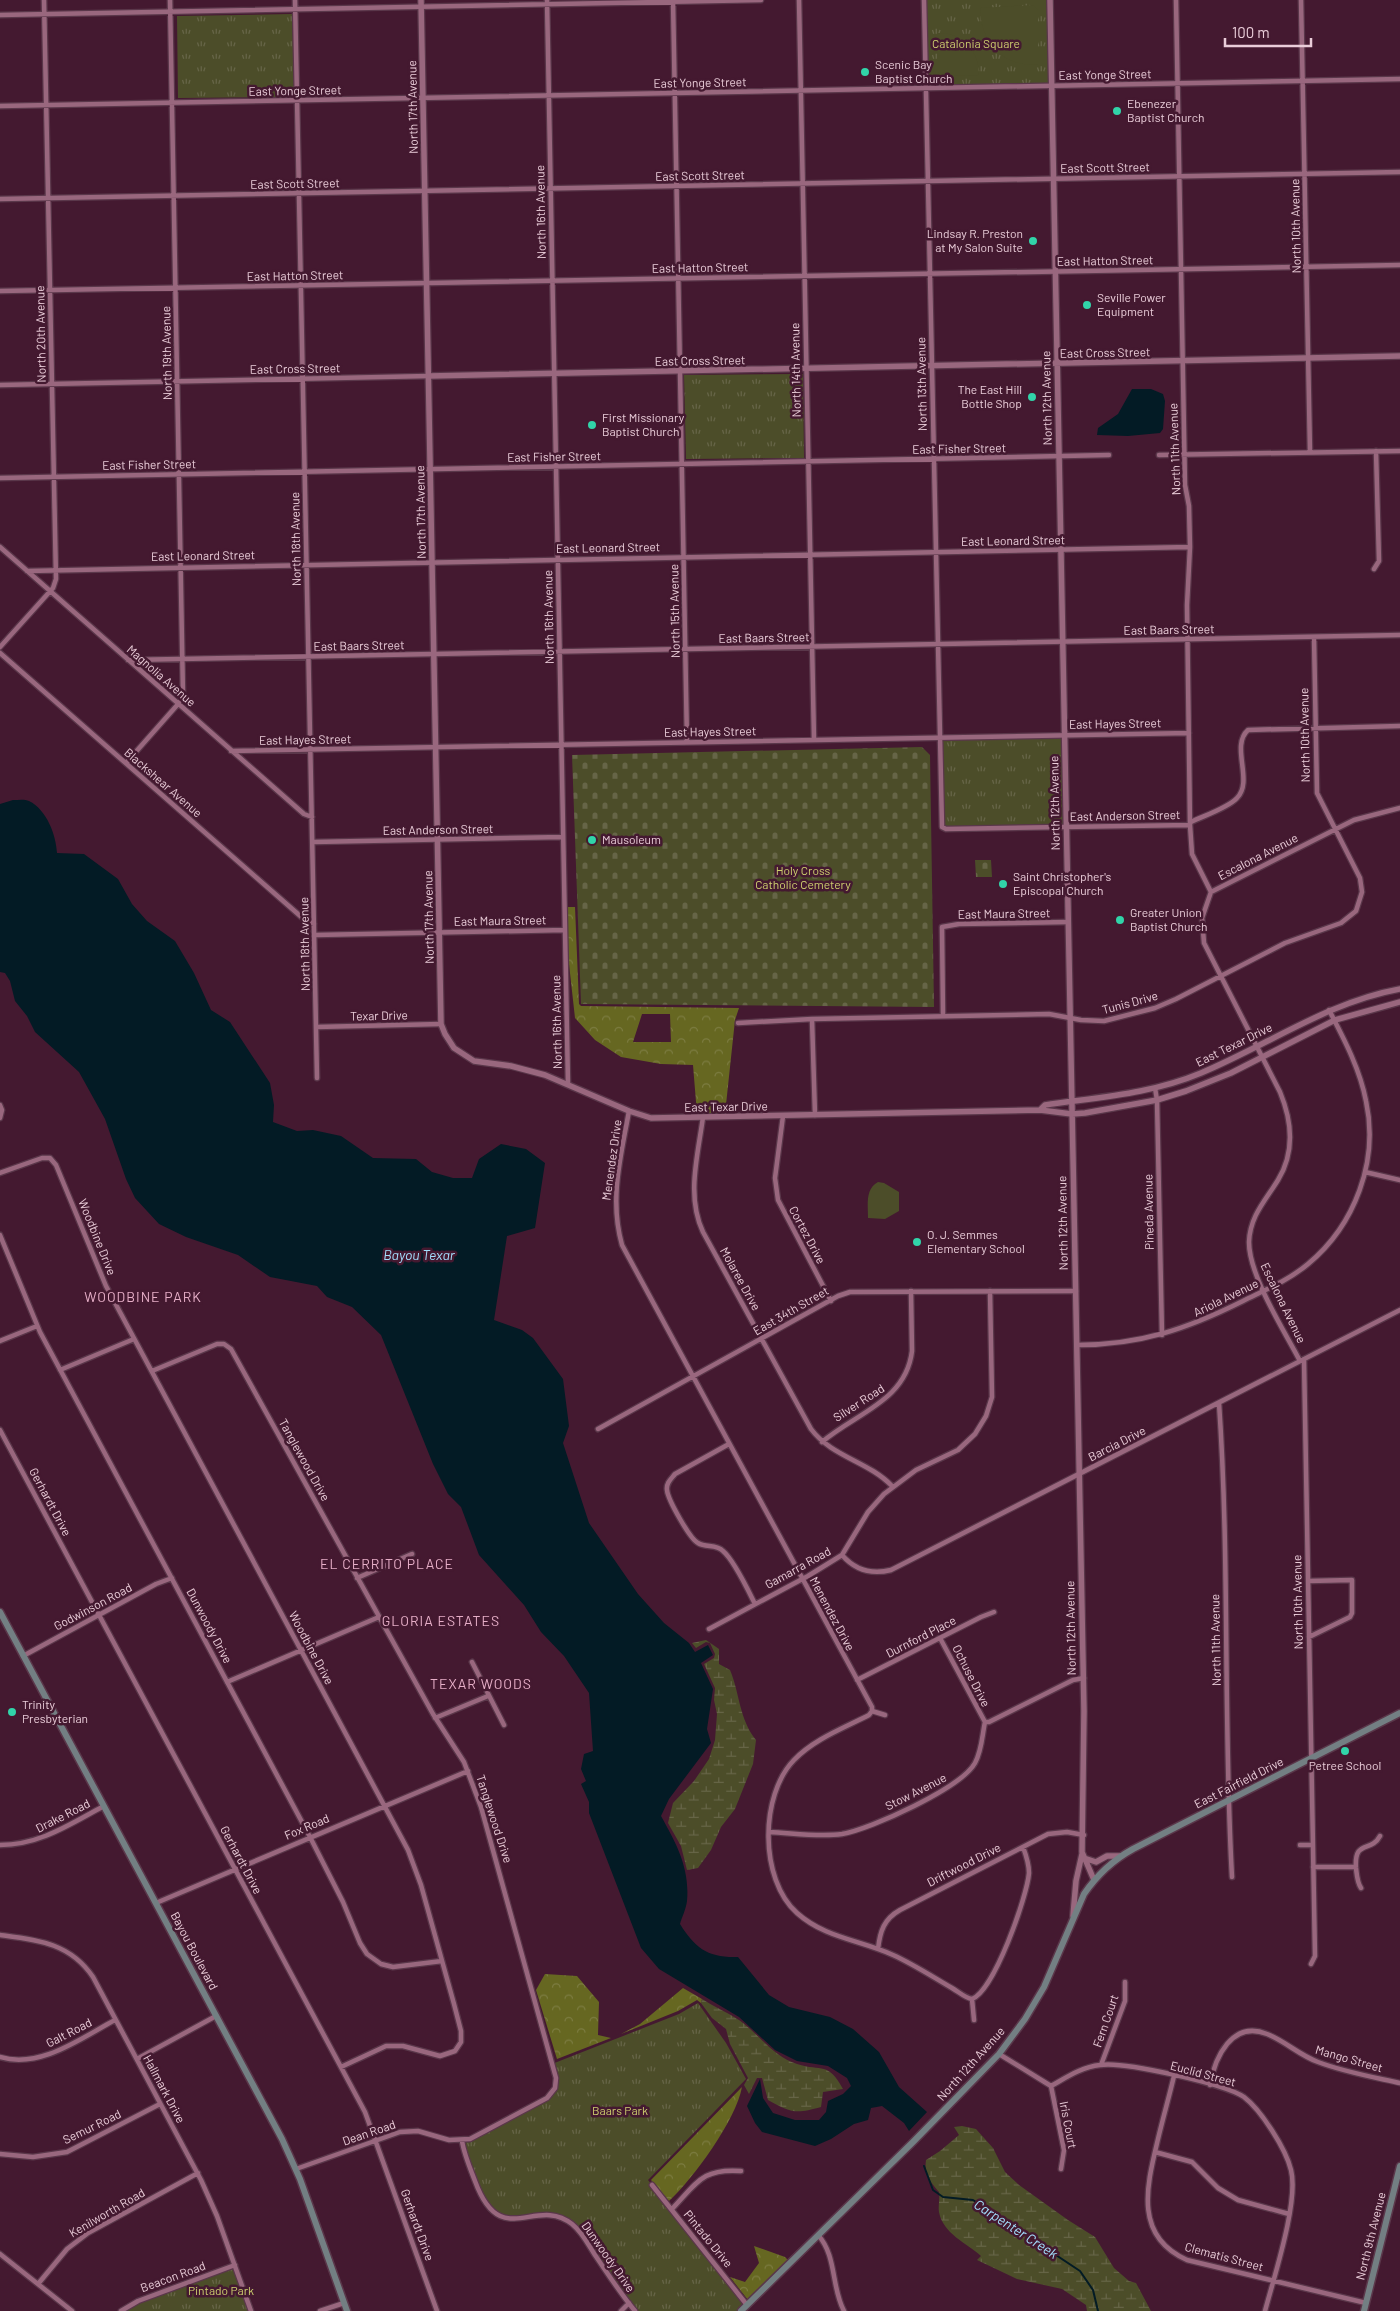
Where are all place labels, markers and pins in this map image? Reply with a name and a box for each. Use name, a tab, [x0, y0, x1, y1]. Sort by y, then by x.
place label: Scenic Bay Baptist Church	[875, 57, 952, 85]
marker: Scenic Bay Baptist Church	[859, 66, 871, 78]
place label: Ebenezer Baptist Church	[1127, 96, 1204, 124]
marker: Ebenezer Baptist Church	[1111, 105, 1123, 117]
place label: Lindsay R. Preston at My Salon Suite	[927, 226, 1023, 254]
marker: Lindsay R. Preston at My Salon Suite	[1027, 235, 1039, 247]
place label: Seville Power Equipment	[1097, 290, 1166, 318]
marker: Seville Power Equipment	[1081, 299, 1093, 311]
place label: The East Hill Bottle Shop	[958, 382, 1022, 410]
marker: The East Hill Bottle Shop	[1026, 391, 1038, 403]
place label: First Missionary Baptist Church	[602, 410, 685, 438]
marker: First Missionary Baptist Church	[586, 419, 598, 431]
place label: Mausoleum	[602, 832, 661, 846]
marker: Mausoleum	[586, 834, 598, 846]
place label: Saint Christopher's Episcopal Church	[1013, 869, 1111, 897]
marker: Saint Christopher's Episcopal Church	[997, 878, 1009, 890]
place label: Greater Union Baptist Church	[1130, 905, 1207, 933]
marker: Greater Union Baptist Church	[1114, 914, 1126, 926]
place label: O. J. Semmes Elementary School	[927, 1227, 1025, 1255]
marker: O. J. Semmes Elementary School	[911, 1236, 923, 1248]
place label: Trinity Presbyterian	[22, 1697, 88, 1725]
marker: Trinity Presbyterian	[6, 1706, 18, 1718]
marker: Petree School	[1339, 1745, 1351, 1757]
place label: Petree School	[1309, 1758, 1381, 1772]

